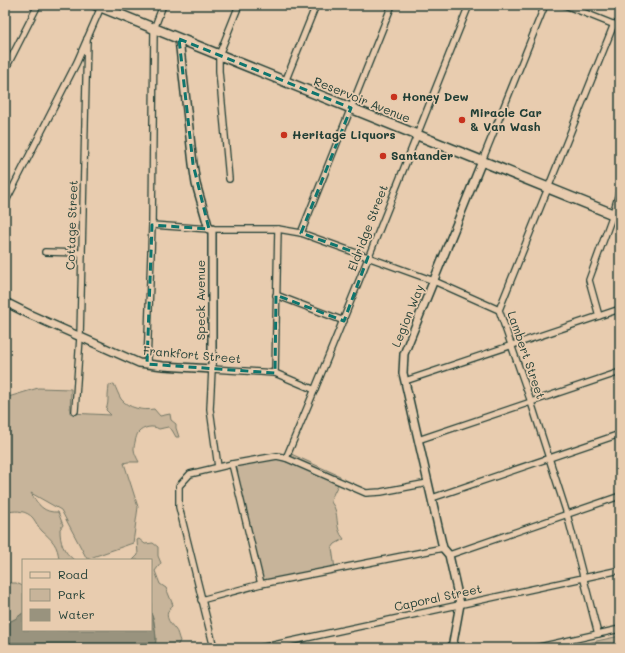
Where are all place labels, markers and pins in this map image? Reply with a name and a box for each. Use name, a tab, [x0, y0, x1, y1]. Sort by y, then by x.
place label: Honey Dew	[402, 88, 469, 104]
marker: Honey Dew	[389, 92, 399, 102]
place label: Miracle Car & Van Wash	[470, 104, 542, 134]
marker: Miracle Car & Van Wash	[457, 115, 467, 125]
place label: Heritage Liquors	[292, 126, 396, 142]
marker: Heritage Liquors	[279, 130, 289, 140]
place label: Santander	[391, 147, 453, 163]
marker: Santander	[378, 151, 388, 161]

